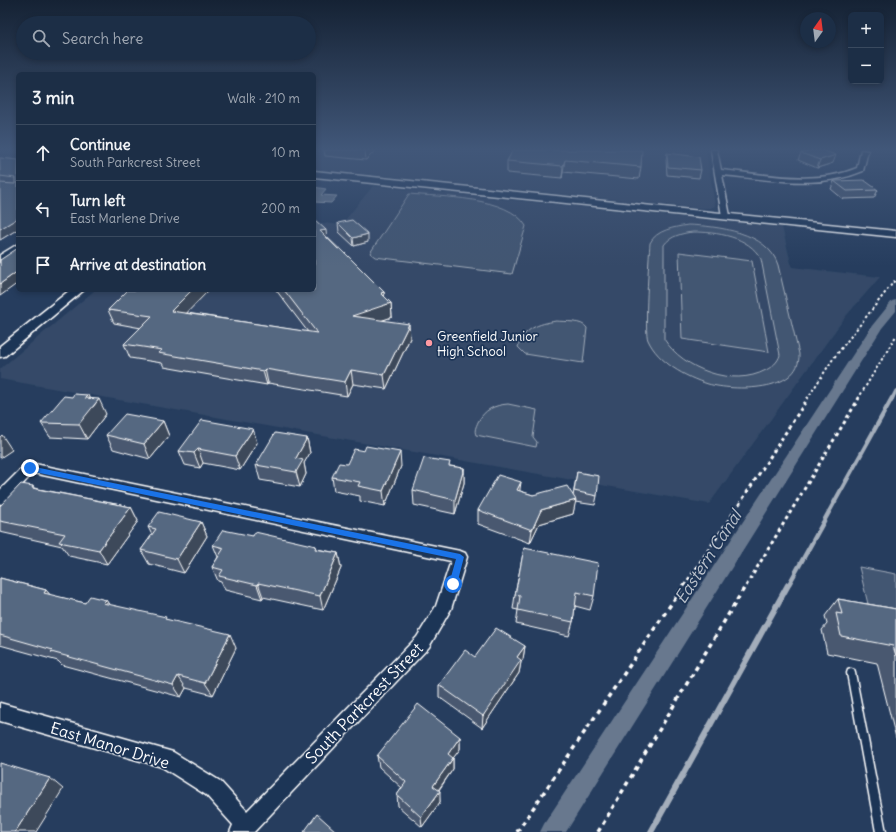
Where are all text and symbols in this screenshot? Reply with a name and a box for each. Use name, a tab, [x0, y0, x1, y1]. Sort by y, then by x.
north arrow	[800, 12, 836, 48]
map controls	[848, 12, 884, 84]
button: +	[848, 12, 884, 48]
search box	[16, 16, 316, 60]
icon: search	[30, 27, 52, 49]
text: Search here	[62, 29, 143, 48]
button: −	[848, 48, 884, 84]
text: 3 min	[32, 87, 74, 109]
text: Walk · 210 m	[227, 90, 300, 107]
text: Continue	[70, 135, 131, 154]
icon: ahead	[32, 142, 54, 164]
text: 10 m	[272, 144, 300, 161]
text: South Parkcrest Street	[70, 154, 201, 171]
text: Turn left	[70, 191, 125, 210]
icon: left	[32, 198, 54, 220]
text: 200 m	[261, 200, 300, 217]
text: East Marlene Drive	[70, 210, 180, 227]
icon: arrive	[32, 254, 54, 276]
text: Arrive at destination	[70, 255, 206, 274]
place label: Greenfield Junior High School	[437, 328, 539, 360]
marker: Greenfield Junior High School	[424, 338, 434, 348]
route end	[21, 459, 39, 477]
water label: Eastern Canal	[670, 504, 748, 608]
route start	[444, 575, 462, 593]
street label: South Parkcrest Street	[301, 638, 427, 768]
street label: East Manor Drive	[48, 717, 172, 773]

